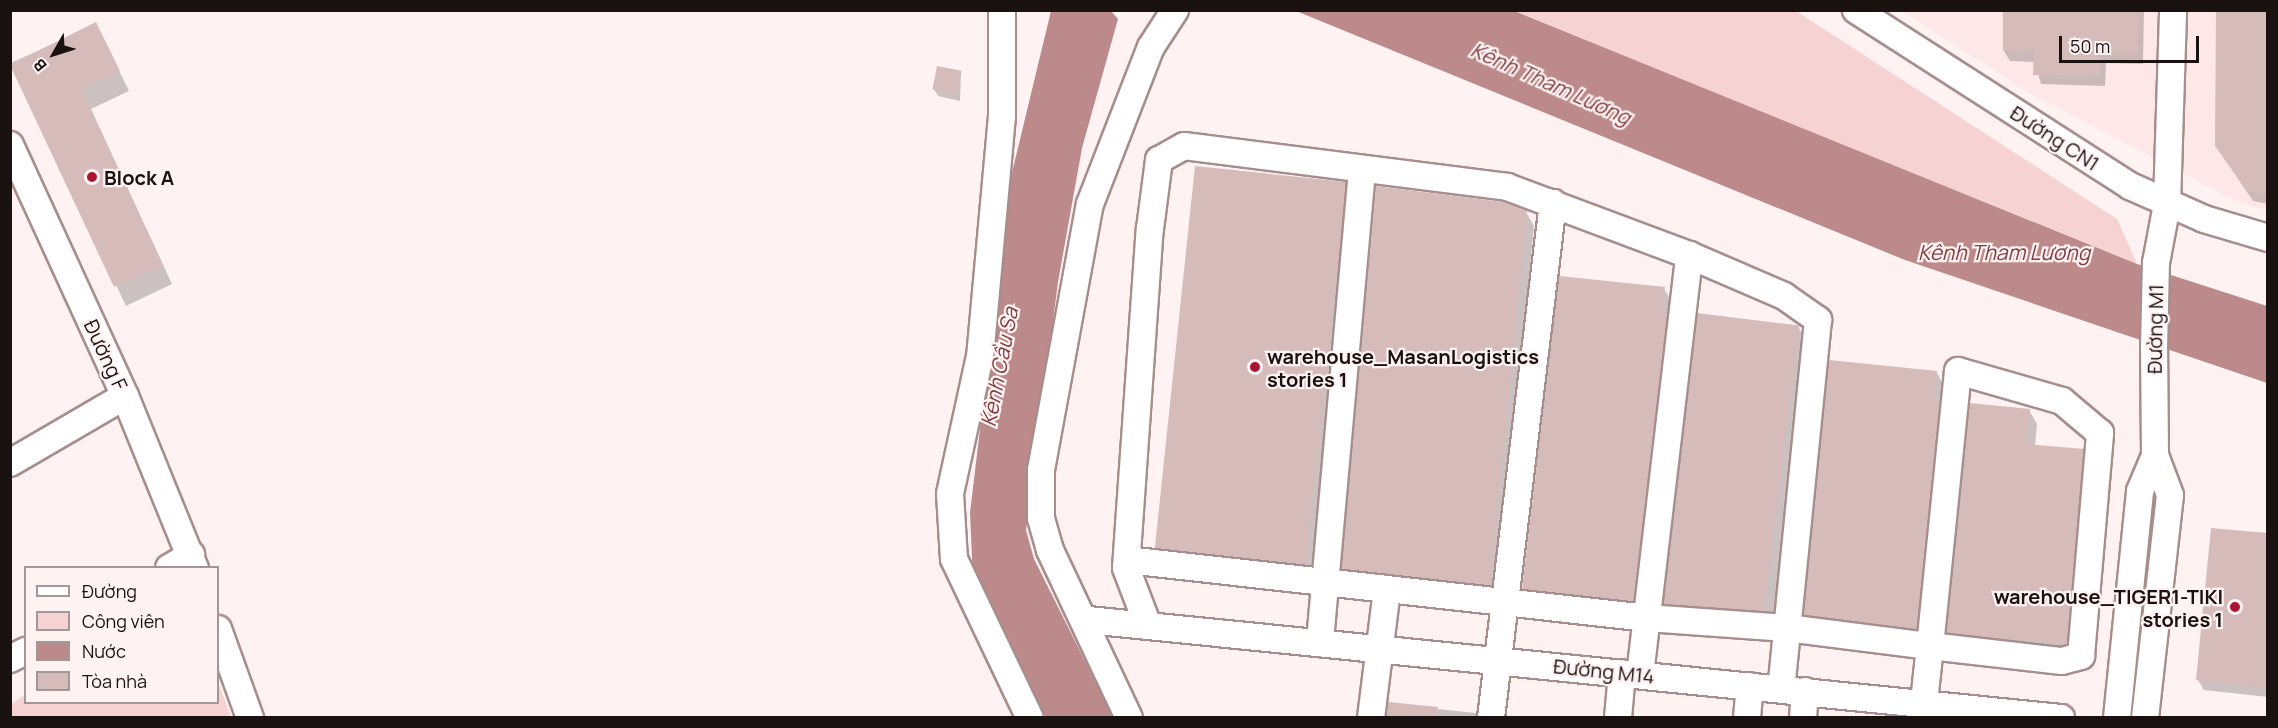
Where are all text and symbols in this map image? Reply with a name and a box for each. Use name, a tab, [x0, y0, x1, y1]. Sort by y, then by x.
north arrow	[24, 24, 84, 84]
scale bar	[2062, 24, 2202, 62]
text: 50 m	[2070, 34, 2110, 58]
water label: Kênh Tham Lương	[1467, 36, 1635, 130]
text: B	[28, 54, 52, 76]
street label: Đường CN1	[2006, 100, 2104, 176]
place label: Block A	[104, 165, 174, 189]
marker: Block A	[85, 170, 99, 184]
water label: Kênh Tham Lương	[1918, 239, 2090, 265]
street label: Đường M1	[2142, 284, 2168, 374]
water label: Kênh Cầu Sa	[975, 305, 1023, 429]
street label: Đường F	[79, 316, 133, 394]
place label: warehouse_MasanLogistics stories 1	[1267, 344, 1539, 391]
marker: warehouse_MasanLogistics stories 1	[1248, 360, 1262, 374]
legend	[24, 566, 219, 704]
text: Đường	[82, 579, 137, 603]
place label: warehouse_TIGER1-TIKI stories 1	[1994, 584, 2223, 631]
marker: warehouse_TIGER1-TIKI stories 1	[2228, 600, 2242, 614]
text: Công viên	[82, 609, 165, 633]
text: Nước	[82, 639, 126, 663]
street label: Đường M14	[1552, 654, 1656, 688]
text: Tòa nhà	[82, 669, 147, 693]

